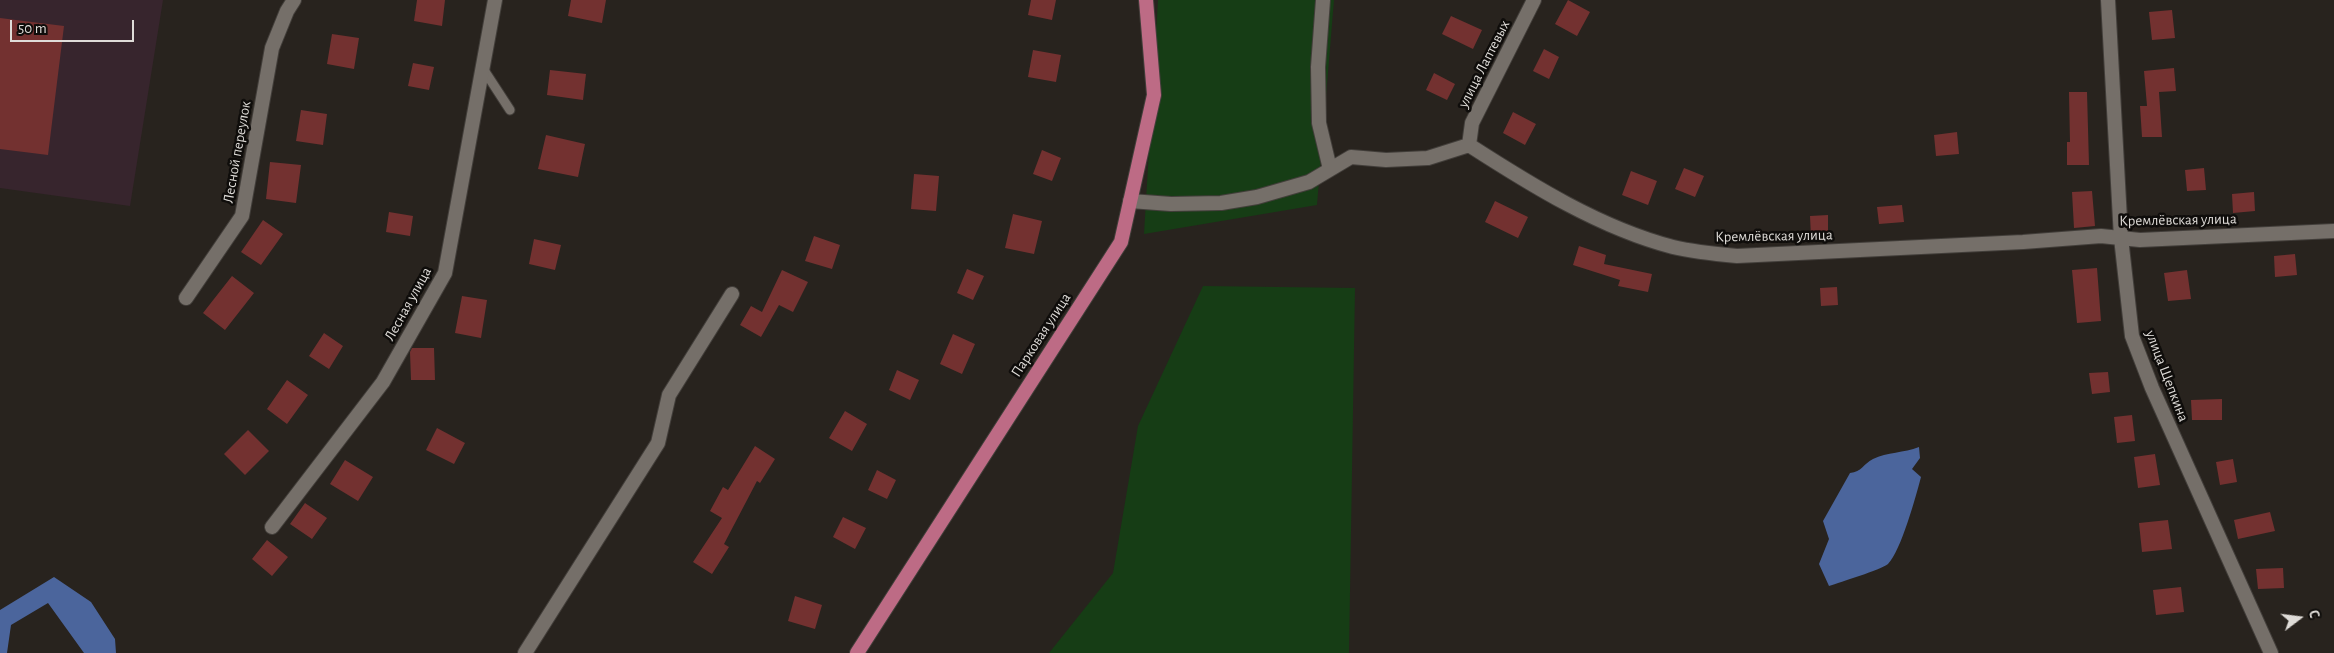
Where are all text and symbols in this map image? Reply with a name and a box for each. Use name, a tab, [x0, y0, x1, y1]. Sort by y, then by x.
scale bar	[12, 10, 136, 42]
street label: улица Лаптевых	[1454, 17, 1514, 111]
text: 50 m	[18, 21, 47, 36]
street label: Лесной переулок	[219, 100, 255, 204]
street label: Кремлёвская улица	[2119, 210, 2237, 230]
street label: Кремлёвская улица	[1715, 226, 1833, 246]
street label: Лесная улица	[380, 264, 436, 344]
street label: Парковая улица	[1007, 290, 1075, 380]
street label: улица Щепкина	[2141, 328, 2193, 424]
north arrow	[2274, 593, 2324, 643]
text: С	[2306, 609, 2321, 620]

